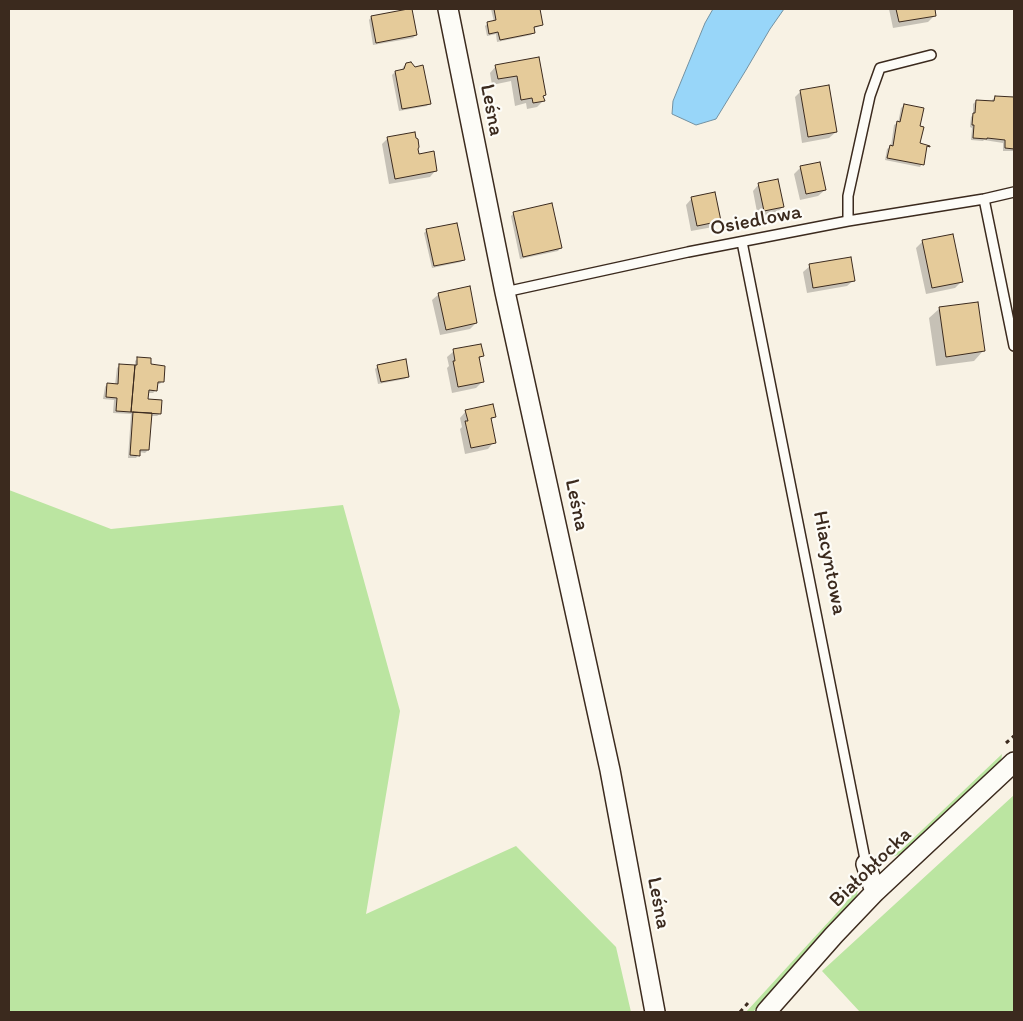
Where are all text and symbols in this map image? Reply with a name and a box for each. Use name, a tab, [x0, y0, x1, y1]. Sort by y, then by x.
street label: Leśna	[474, 82, 508, 138]
street label: Osiedlowa	[708, 200, 804, 242]
street label: Leśna	[558, 477, 594, 533]
street label: Hiacyntowa	[807, 509, 851, 617]
street label: Białobłocka	[825, 823, 917, 913]
street label: Leśna	[641, 875, 675, 931]

